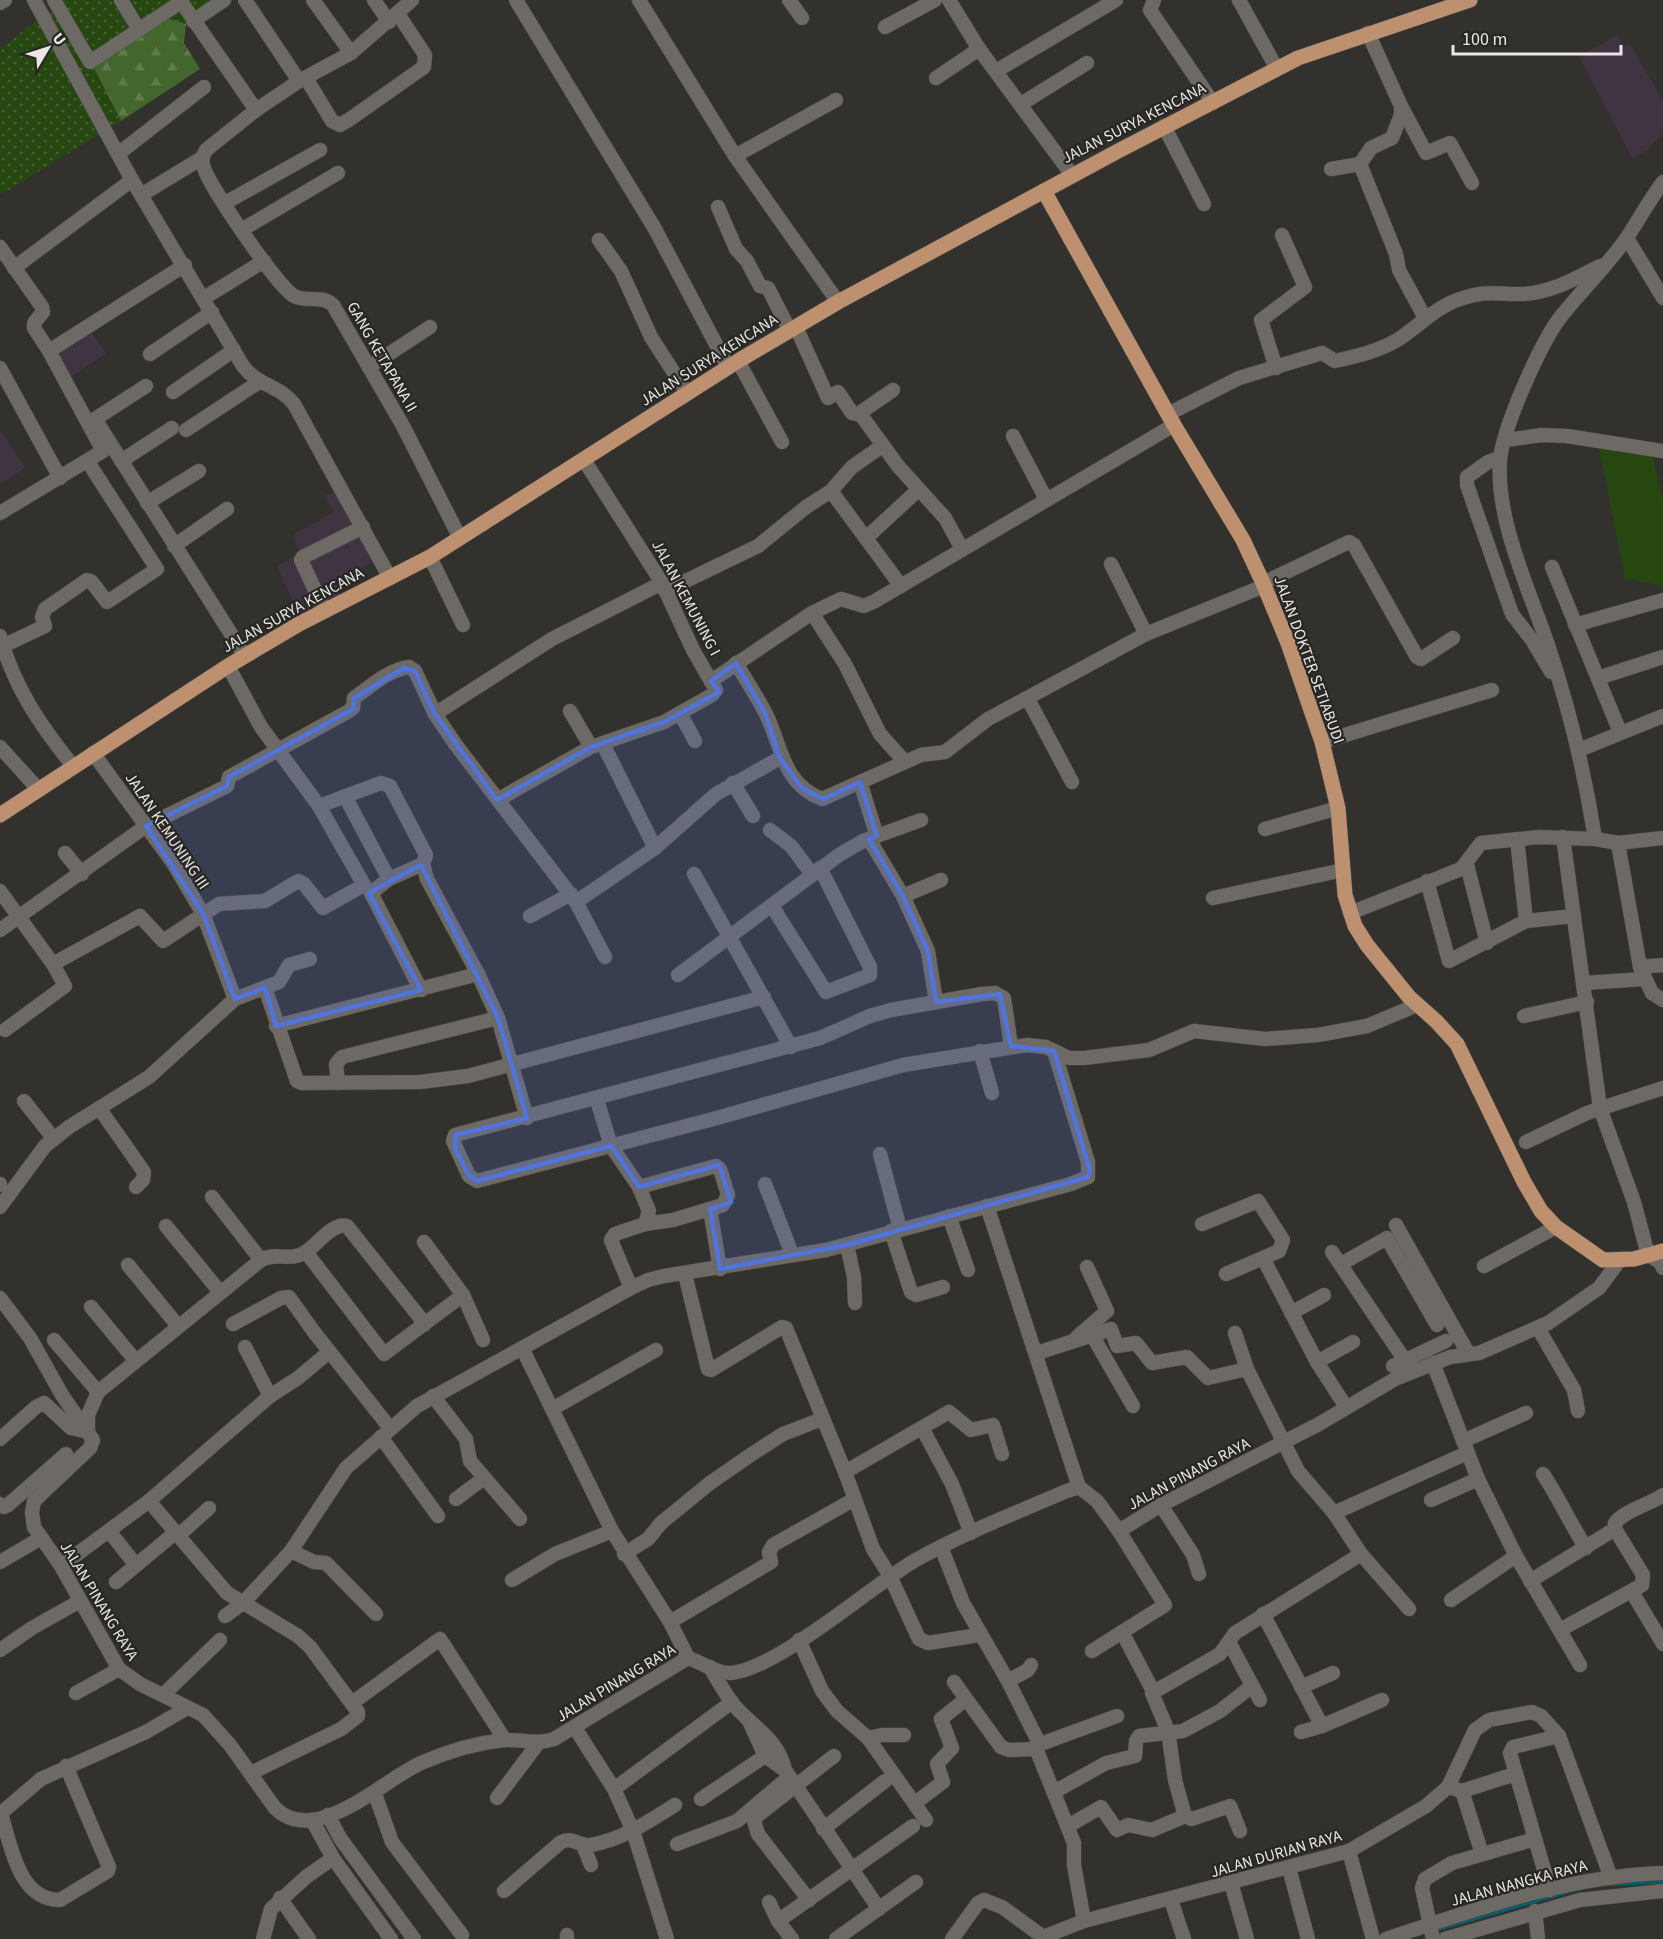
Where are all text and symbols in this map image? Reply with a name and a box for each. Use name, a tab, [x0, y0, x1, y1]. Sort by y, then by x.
north arrow	[18, 18, 78, 78]
scale bar	[1453, 18, 1621, 56]
text: 100 m	[1462, 27, 1507, 52]
text: U	[47, 28, 71, 50]
street label: JALAN SURYA KENCANA	[1058, 77, 1210, 169]
street label: GANG KETAPANA II	[341, 298, 423, 416]
street label: JALAN SURYA KENCANA	[636, 308, 782, 411]
street label: JALAN KEMUNING I	[646, 536, 726, 660]
street label: JALAN SURYA KENCANA	[218, 562, 368, 658]
street label: JALAN DOKTER SETIABUDI	[1268, 573, 1350, 747]
street label: JALAN KEMUNING III	[120, 768, 214, 894]
street label: JALAN PINANG RAYA	[1124, 1432, 1254, 1516]
street label: JALAN PINANG RAYA	[55, 1537, 144, 1665]
street label: JALAN PINANG RAYA	[552, 1638, 680, 1727]
street label: JALAN DURIAN RAYA	[1208, 1825, 1345, 1883]
street label: JALAN NANGKA RAYA	[1448, 1854, 1590, 1912]

